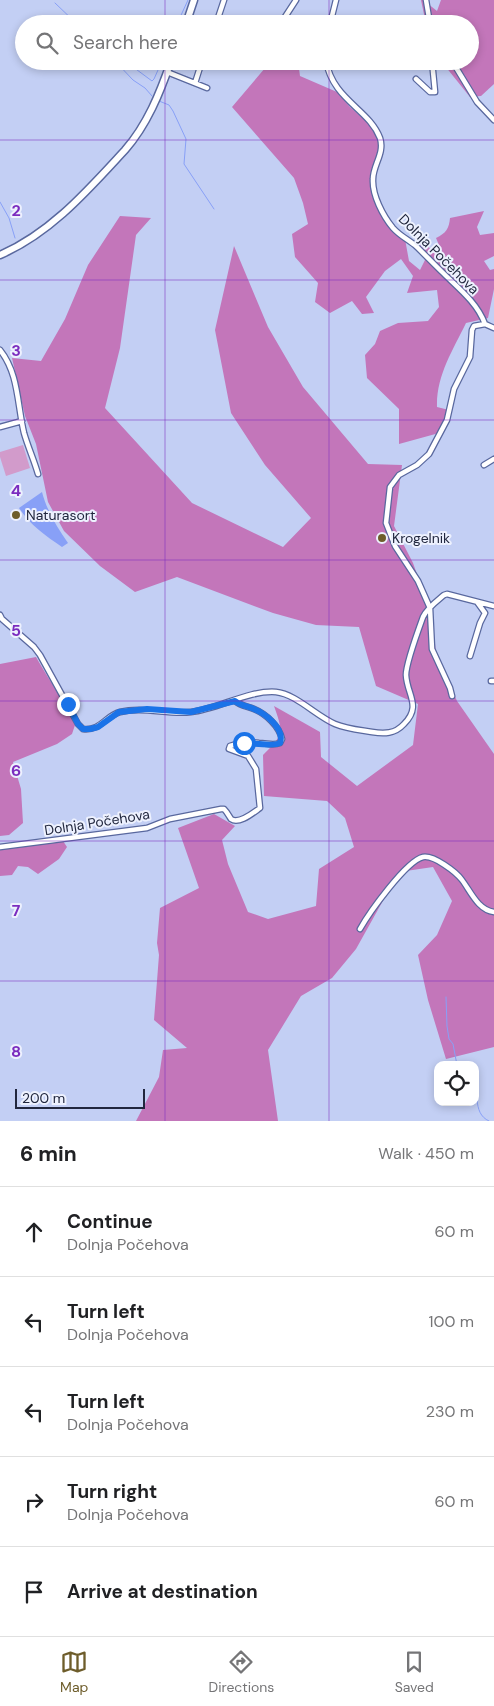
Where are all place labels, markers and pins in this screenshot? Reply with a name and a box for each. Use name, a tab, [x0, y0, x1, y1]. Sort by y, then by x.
place label: Naturasort	[26, 506, 95, 524]
marker: Naturasort	[10, 509, 22, 521]
place label: Krogelnik	[392, 529, 450, 547]
marker: Krogelnik	[376, 532, 388, 544]

